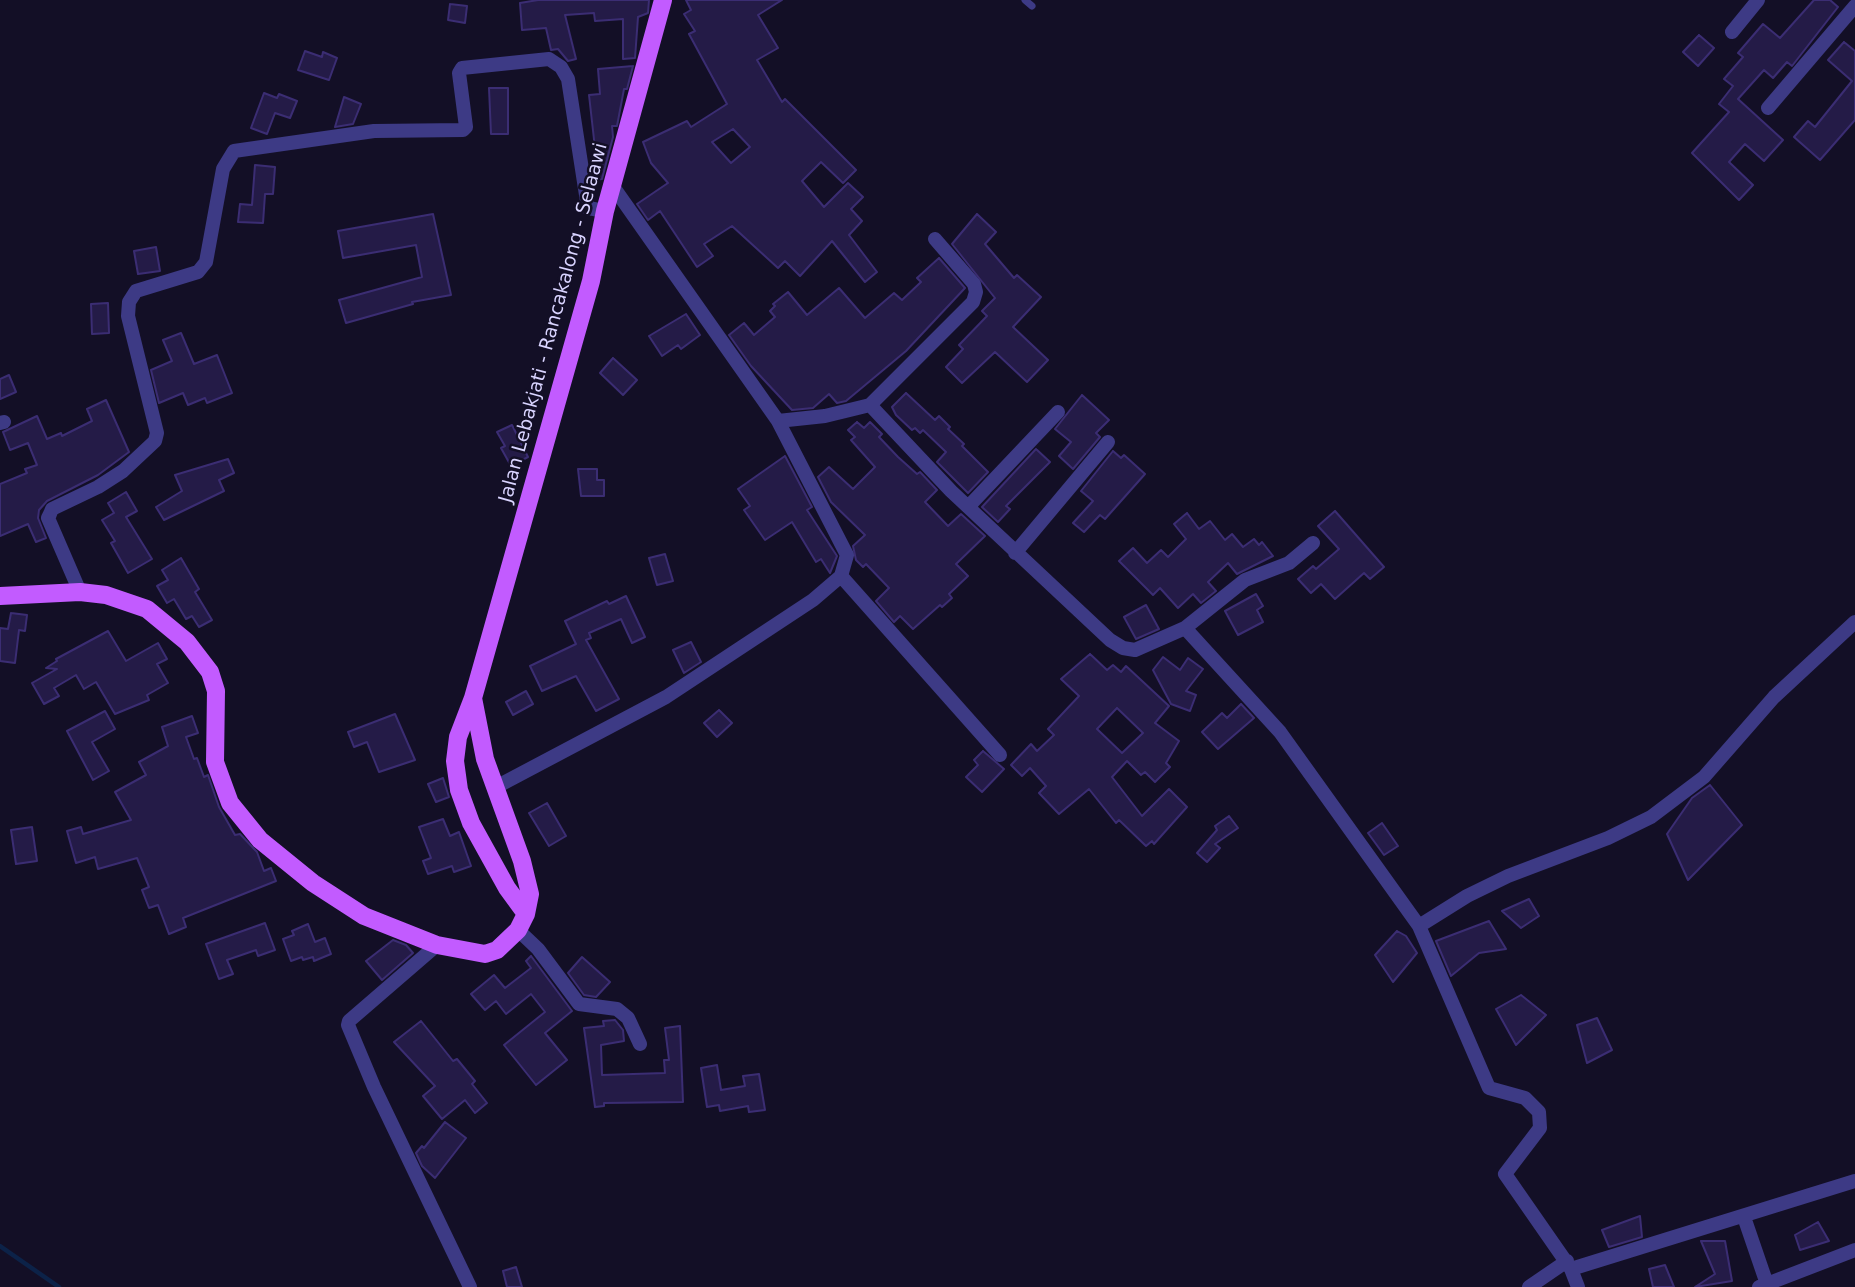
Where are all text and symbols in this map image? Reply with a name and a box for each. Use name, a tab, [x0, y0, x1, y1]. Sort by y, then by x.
street label: Jalan Lebakjati - Rancakalong - Selaawi	[495, 141, 613, 505]

